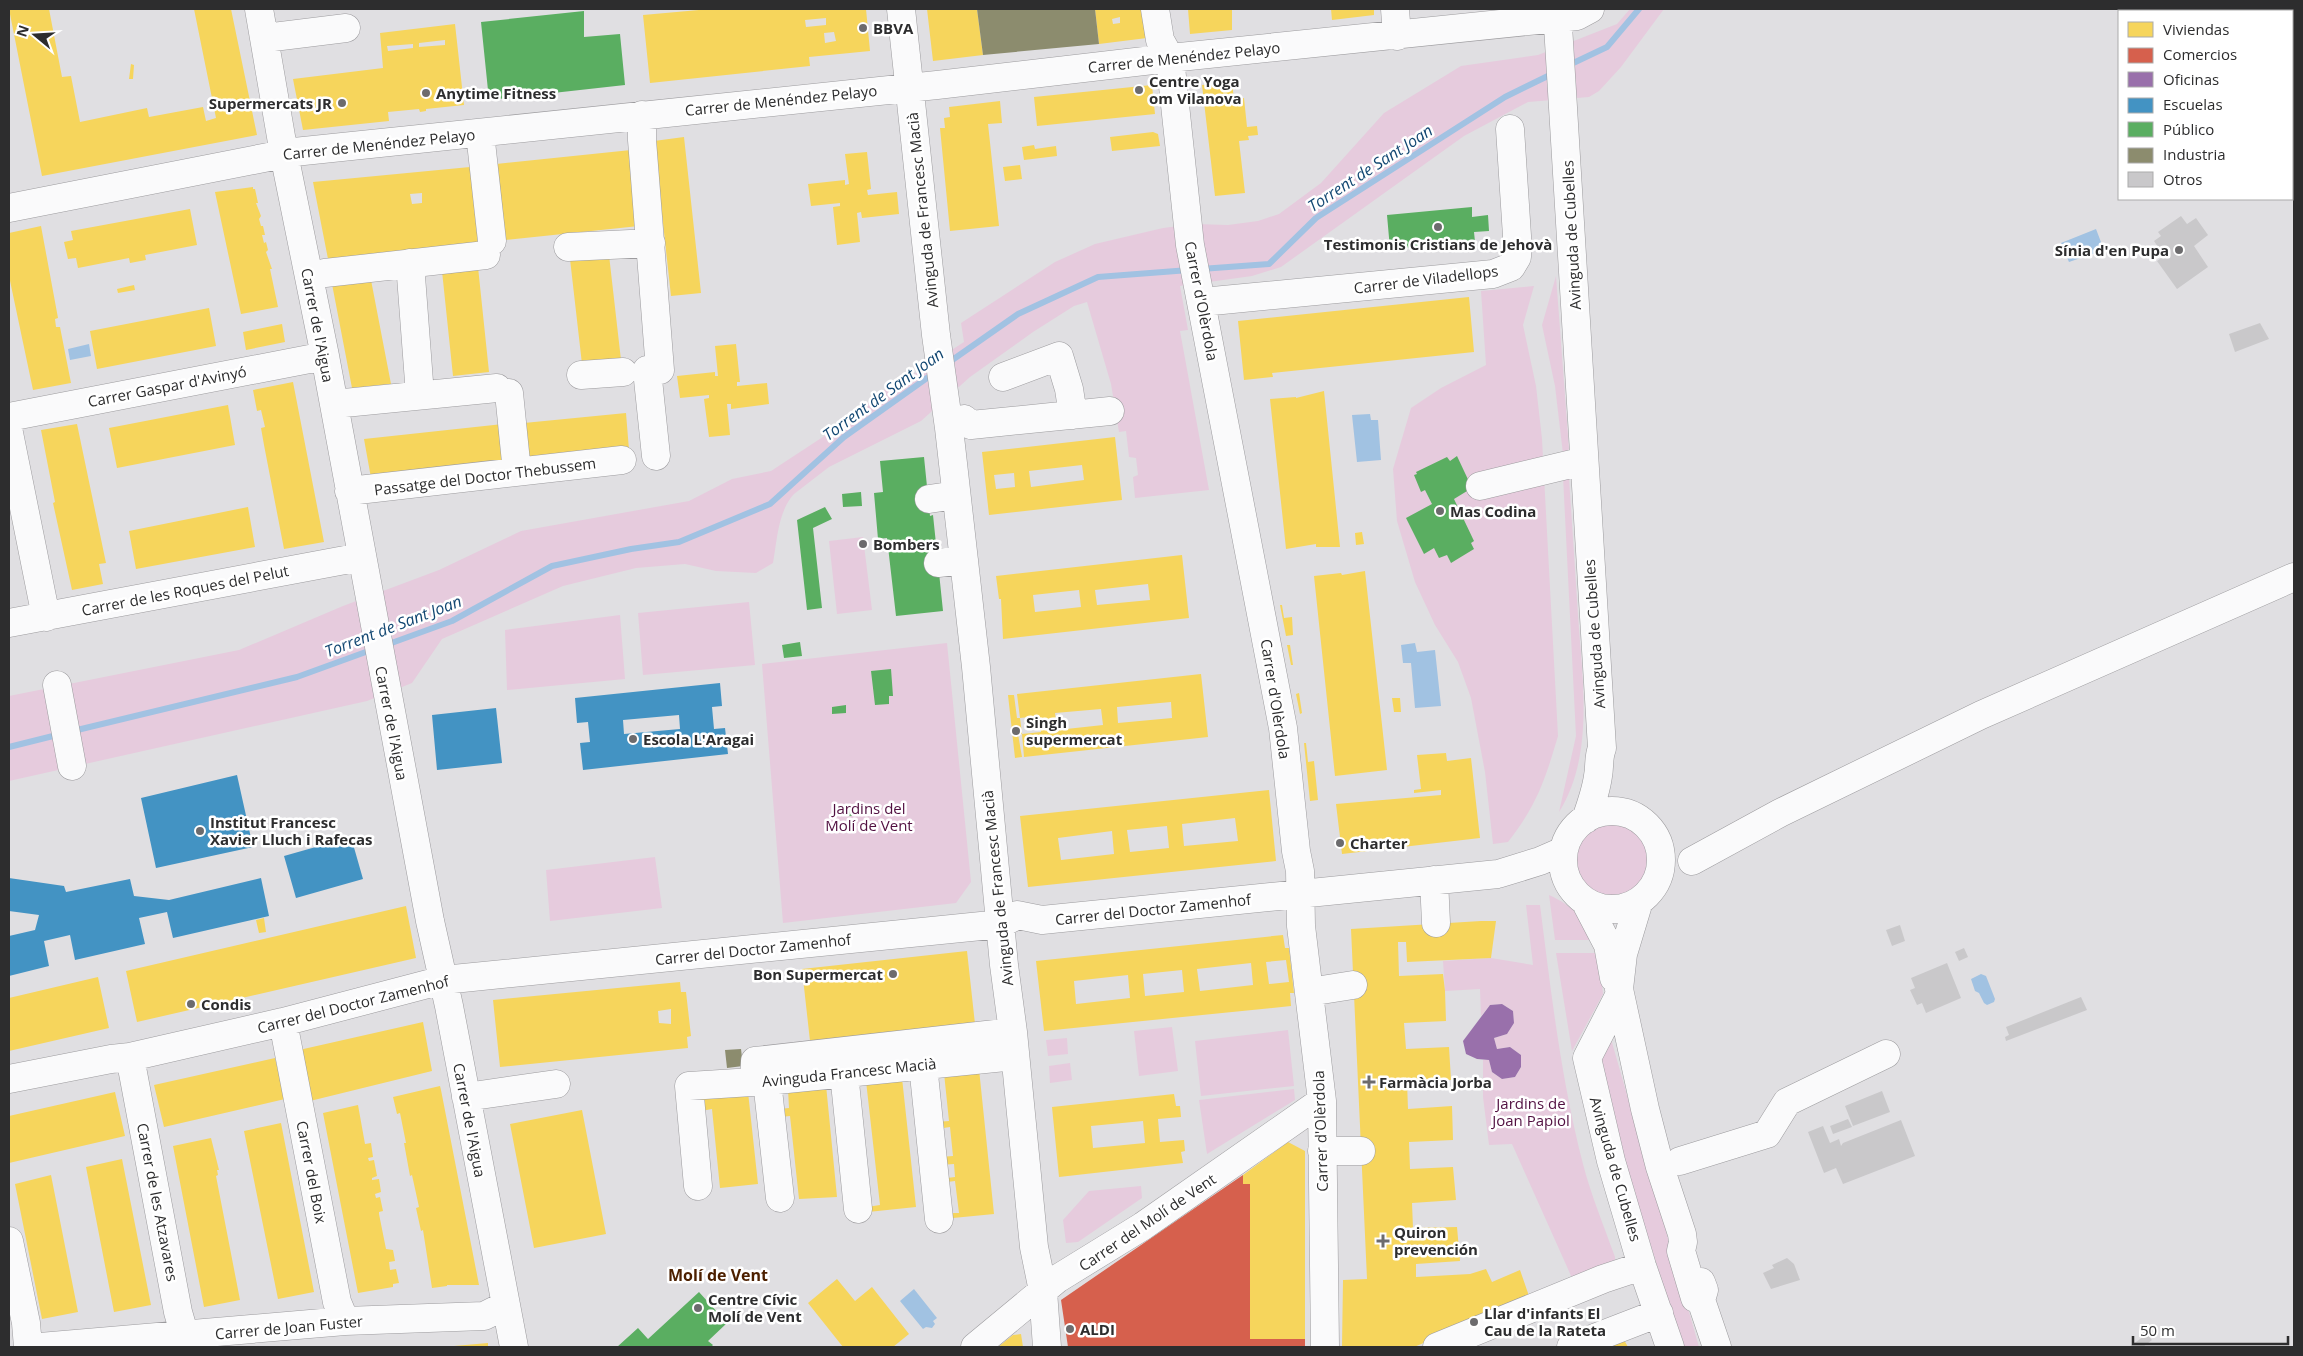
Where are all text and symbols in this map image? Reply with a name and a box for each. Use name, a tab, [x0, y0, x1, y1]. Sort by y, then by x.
north arrow	[10, 10, 60, 60]
legend	[2118, 10, 2293, 200]
place label: BBVA	[873, 18, 914, 38]
text: Viviendas	[2163, 19, 2229, 39]
text: N	[11, 22, 33, 39]
marker: BBVA	[857, 22, 869, 34]
street label: Carrer de Menéndez Pelayo	[1087, 37, 1281, 77]
text: Comercios	[2163, 44, 2237, 64]
text: Oficinas	[2163, 69, 2219, 89]
place label: Centre Yoga om Vilanova	[1149, 71, 1242, 108]
street label: Carrer de Menéndez Pelayo	[684, 80, 878, 120]
place label: Anytime Fitness	[436, 83, 556, 103]
marker: Centre Yoga om Vilanova	[1133, 84, 1145, 96]
marker: Anytime Fitness	[420, 87, 432, 99]
place label: Supermercats JR	[209, 93, 332, 113]
text: Escuelas	[2163, 94, 2223, 114]
marker: Supermercats JR	[336, 97, 348, 109]
street label: Avinguda de Francesc Macià	[902, 111, 942, 309]
water label: Torrent de Sant Joan	[1303, 119, 1437, 217]
text: Público	[2163, 119, 2214, 139]
street label: Carrer de Menéndez Pelayo	[282, 124, 476, 164]
text: Industria	[2163, 144, 2226, 164]
street label: Avinguda de Cubelles	[1557, 160, 1585, 310]
text: Otros	[2163, 169, 2202, 189]
marker: Testimonis Cristians de Jehovà	[1432, 221, 1444, 233]
place label: Testimonis Cristians de Jehovà	[1324, 234, 1552, 254]
street label: Carrer d'Olèrdola	[1181, 240, 1223, 362]
place label: Sínia d'en Pupa	[2055, 240, 2169, 260]
marker: Sínia d'en Pupa	[2173, 244, 2185, 256]
street label: Carrer de Viladellops	[1353, 260, 1499, 298]
street label: Carrer de l'Aigua	[297, 266, 339, 384]
water label: Torrent de Sant Joan	[818, 343, 948, 445]
street label: Carrer Gaspar d'Avinyó	[86, 361, 248, 411]
street label: Passatge del Doctor Thebussem	[373, 452, 597, 500]
place label: Mas Codina	[1450, 501, 1536, 521]
marker: Mas Codina	[1434, 505, 1446, 517]
place label: Bombers	[873, 534, 940, 554]
marker: Bombers	[857, 538, 869, 550]
street label: Avinguda de Cubelles	[1579, 559, 1609, 709]
street label: Carrer de les Roques del Pelut	[80, 560, 290, 620]
water label: Torrent de Sant Joan	[321, 590, 465, 662]
street label: Carrer d'Olèrdola	[1257, 638, 1295, 760]
street label: Carrer de l'Aigua	[371, 664, 413, 782]
place label: Singh supermercat	[1026, 712, 1123, 749]
marker: Singh supermercat	[1010, 725, 1022, 737]
place label: Escola L'Aragai	[643, 729, 754, 749]
marker: Escola L'Aragai	[627, 733, 639, 745]
street label: Avinguda de Francesc Macià	[977, 789, 1017, 987]
park label: Jardins del Molí de Vent	[825, 798, 913, 835]
place label: Institut Francesc Xavier Lluch i Rafecas	[210, 812, 372, 849]
marker: Institut Francesc Xavier Lluch i Rafecas	[194, 825, 206, 837]
place label: Charter	[1350, 833, 1408, 853]
marker: Charter	[1334, 837, 1346, 849]
street label: Carrer del Doctor Zamenhof	[1054, 889, 1253, 929]
street label: Carrer del Doctor Zamenhof	[654, 929, 853, 969]
place label: Bon Supermercat	[753, 964, 883, 984]
marker: Bon Supermercat	[887, 968, 899, 980]
street label: Carrer del Doctor Zamenhof	[255, 970, 452, 1038]
place label: Condis	[201, 994, 251, 1014]
marker: Condis	[185, 998, 197, 1010]
street label: Avinguda Francesc Macià	[761, 1053, 937, 1091]
street label: Carrer de l'Aigua	[449, 1061, 491, 1179]
street label: Carrer d'Olèrdola	[1308, 1070, 1332, 1192]
place label: Farmàcia Jorba	[1379, 1072, 1492, 1092]
marker: Farmàcia Jorba	[1363, 1076, 1375, 1088]
park label: Jardins de Joan Papiol	[1490, 1093, 1570, 1130]
street label: Avinguda de Cubelles	[1586, 1094, 1646, 1244]
street label: Carrer del Boix	[292, 1119, 332, 1225]
street label: Carrer de les Atzavares	[133, 1121, 183, 1283]
street label: Carrer del Molí de Vent	[1075, 1169, 1219, 1275]
place label: Quiron prevención	[1394, 1222, 1478, 1259]
marker: Quiron prevención	[1376, 1234, 1390, 1248]
district label: Molí de Vent	[668, 1264, 768, 1286]
place label: Centre Cívic Molí de Vent	[708, 1289, 802, 1326]
marker: Centre Cívic Molí de Vent	[692, 1302, 704, 1314]
place label: Llar d'infants El Cau de la Rateta	[1484, 1303, 1606, 1340]
street label: Carrer de Joan Fuster	[214, 1311, 364, 1343]
scale bar	[2133, 1314, 2288, 1346]
marker: Llar d'infants El Cau de la Rateta	[1468, 1316, 1480, 1328]
place label: ALDI	[1080, 1319, 1115, 1339]
text: 50 m	[2140, 1320, 2175, 1340]
marker: ALDI	[1064, 1323, 1076, 1335]

